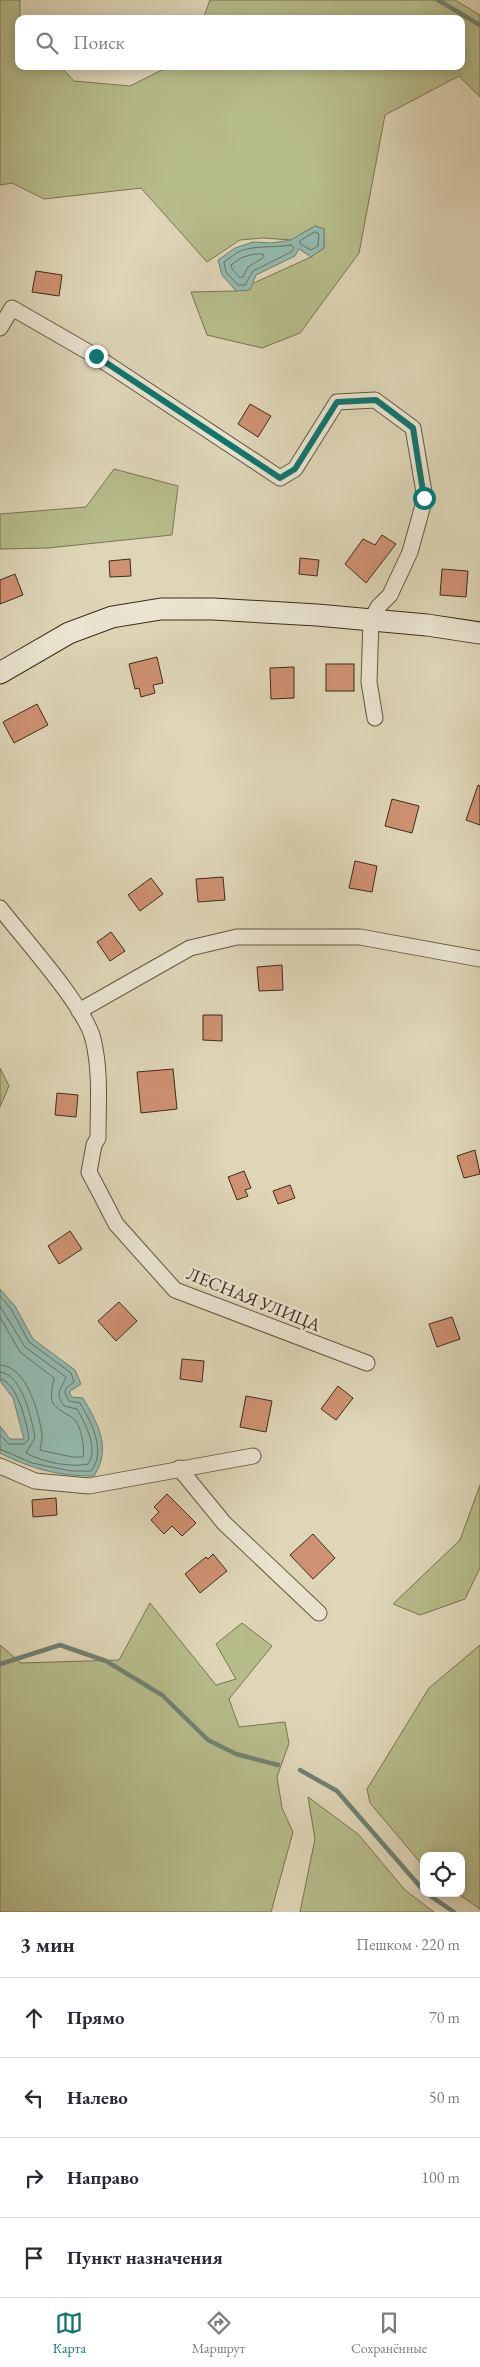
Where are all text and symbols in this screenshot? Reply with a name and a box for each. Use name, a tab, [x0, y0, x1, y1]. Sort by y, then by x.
search box	[15, 15, 465, 70]
icon: search	[33, 29, 61, 57]
text: Поиск	[73, 30, 125, 55]
route end	[85, 345, 108, 368]
route start	[413, 487, 436, 510]
street label: ЛЕСНАЯ УЛИЦА	[184, 1262, 325, 1337]
map controls	[420, 1852, 465, 1897]
button: locate	[420, 1852, 465, 1897]
text: 3 мин	[20, 1931, 75, 1958]
text: Пешком · 220 m	[356, 1934, 460, 1955]
icon: ahead	[20, 2004, 48, 2032]
text: Прямо	[67, 2005, 125, 2030]
text: 70 m	[429, 2007, 460, 2028]
icon: left	[20, 2084, 48, 2112]
text: Налево	[67, 2085, 128, 2110]
text: 50 m	[429, 2087, 460, 2108]
icon: right	[20, 2164, 48, 2192]
text: Направо	[67, 2165, 139, 2190]
text: 100 m	[421, 2167, 460, 2188]
icon: arrive	[20, 2244, 48, 2272]
text: Пункт назначения	[67, 2245, 223, 2270]
tab: Карта	[53, 2309, 86, 2357]
tab: Маршрут	[192, 2309, 245, 2357]
tab: Сохранённые	[351, 2309, 427, 2357]

